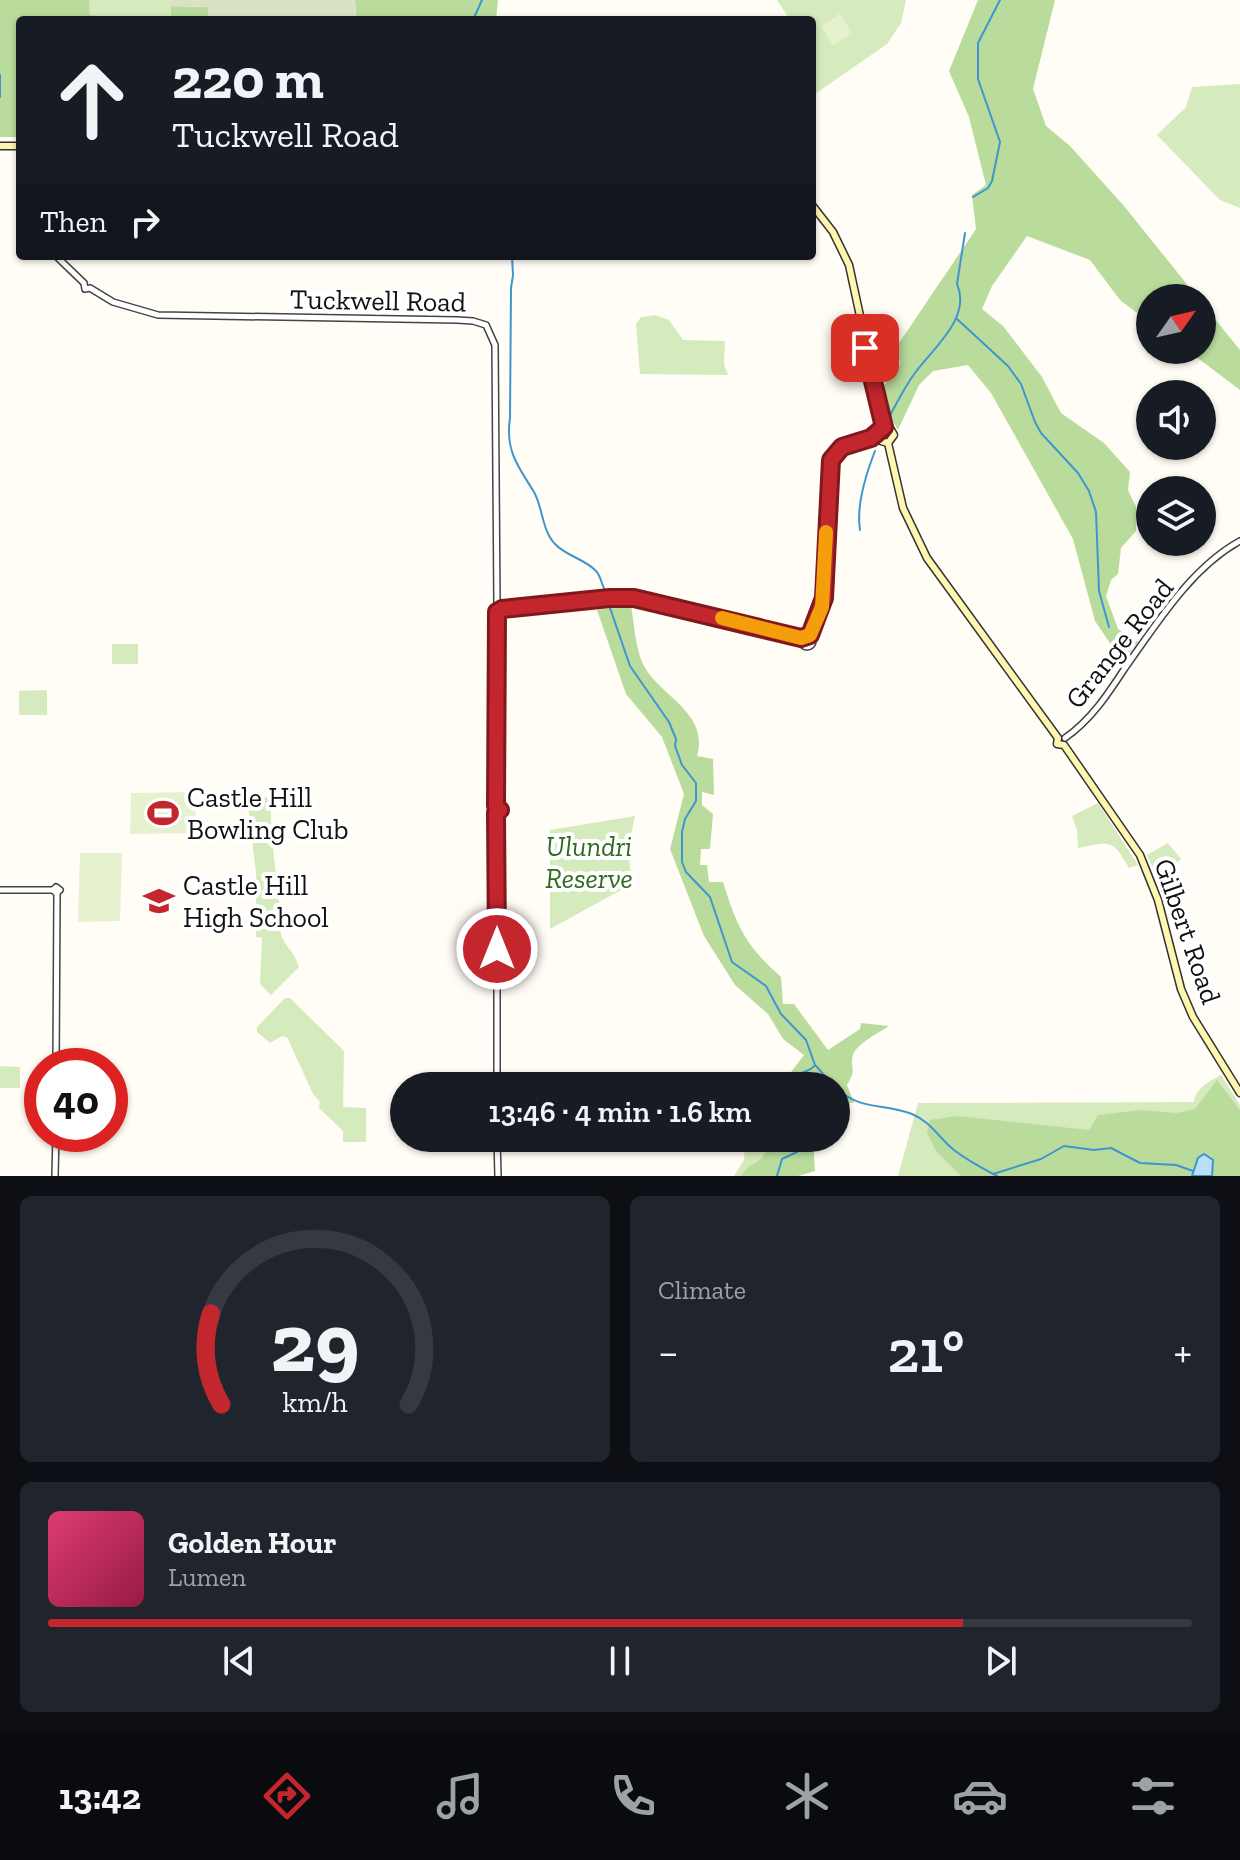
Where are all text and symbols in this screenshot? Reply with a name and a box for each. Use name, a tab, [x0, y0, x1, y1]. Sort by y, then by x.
text: 220 m	[172, 45, 324, 112]
icon: ahead	[40, 48, 144, 152]
text: Tuckwell Road	[172, 113, 399, 156]
icon: right	[123, 200, 167, 244]
text: Then	[40, 204, 107, 240]
street label: Tuckwell Road	[290, 282, 466, 319]
north arrow	[1136, 284, 1216, 364]
map controls	[1136, 284, 1216, 556]
pin	[831, 314, 899, 382]
icon: arrive	[843, 326, 887, 370]
button: sound	[1136, 380, 1216, 460]
button: layers	[1136, 476, 1216, 556]
street label: Grange Road	[1058, 572, 1180, 715]
place label: Castle Hill Bowling Club	[187, 781, 348, 846]
sports icon: Castle Hill Bowling Club	[146, 796, 180, 830]
park label: Ulundri Reserve	[545, 830, 633, 895]
street label: Gilbert Road	[1147, 854, 1228, 1008]
place label: Castle Hill High School	[183, 869, 329, 934]
school or university icon: Castle Hill High School	[142, 884, 176, 918]
position arrow	[455, 907, 539, 991]
speed limit sign: 40	[24, 1048, 128, 1152]
text: 13:46 · 4 min · 1.6 km	[489, 1094, 751, 1130]
text: Climate	[658, 1274, 746, 1306]
text: 29	[270, 1292, 360, 1392]
text: 21°	[888, 1315, 964, 1387]
text: −	[658, 1325, 679, 1378]
text: +	[1173, 1325, 1192, 1378]
text: km/h	[282, 1385, 348, 1419]
text: Golden Hour	[168, 1525, 336, 1561]
text: Lumen	[168, 1561, 246, 1593]
icon: previous	[217, 1639, 261, 1683]
icon: pause	[598, 1639, 642, 1683]
icon: next	[979, 1639, 1023, 1683]
icon: directions	[259, 1768, 315, 1824]
icon: music	[432, 1768, 488, 1824]
icon: phone	[605, 1768, 661, 1824]
icon: climate	[779, 1768, 835, 1824]
icon: car	[952, 1768, 1008, 1824]
icon: filters	[1125, 1768, 1181, 1824]
text: 13:42	[59, 1775, 141, 1818]

